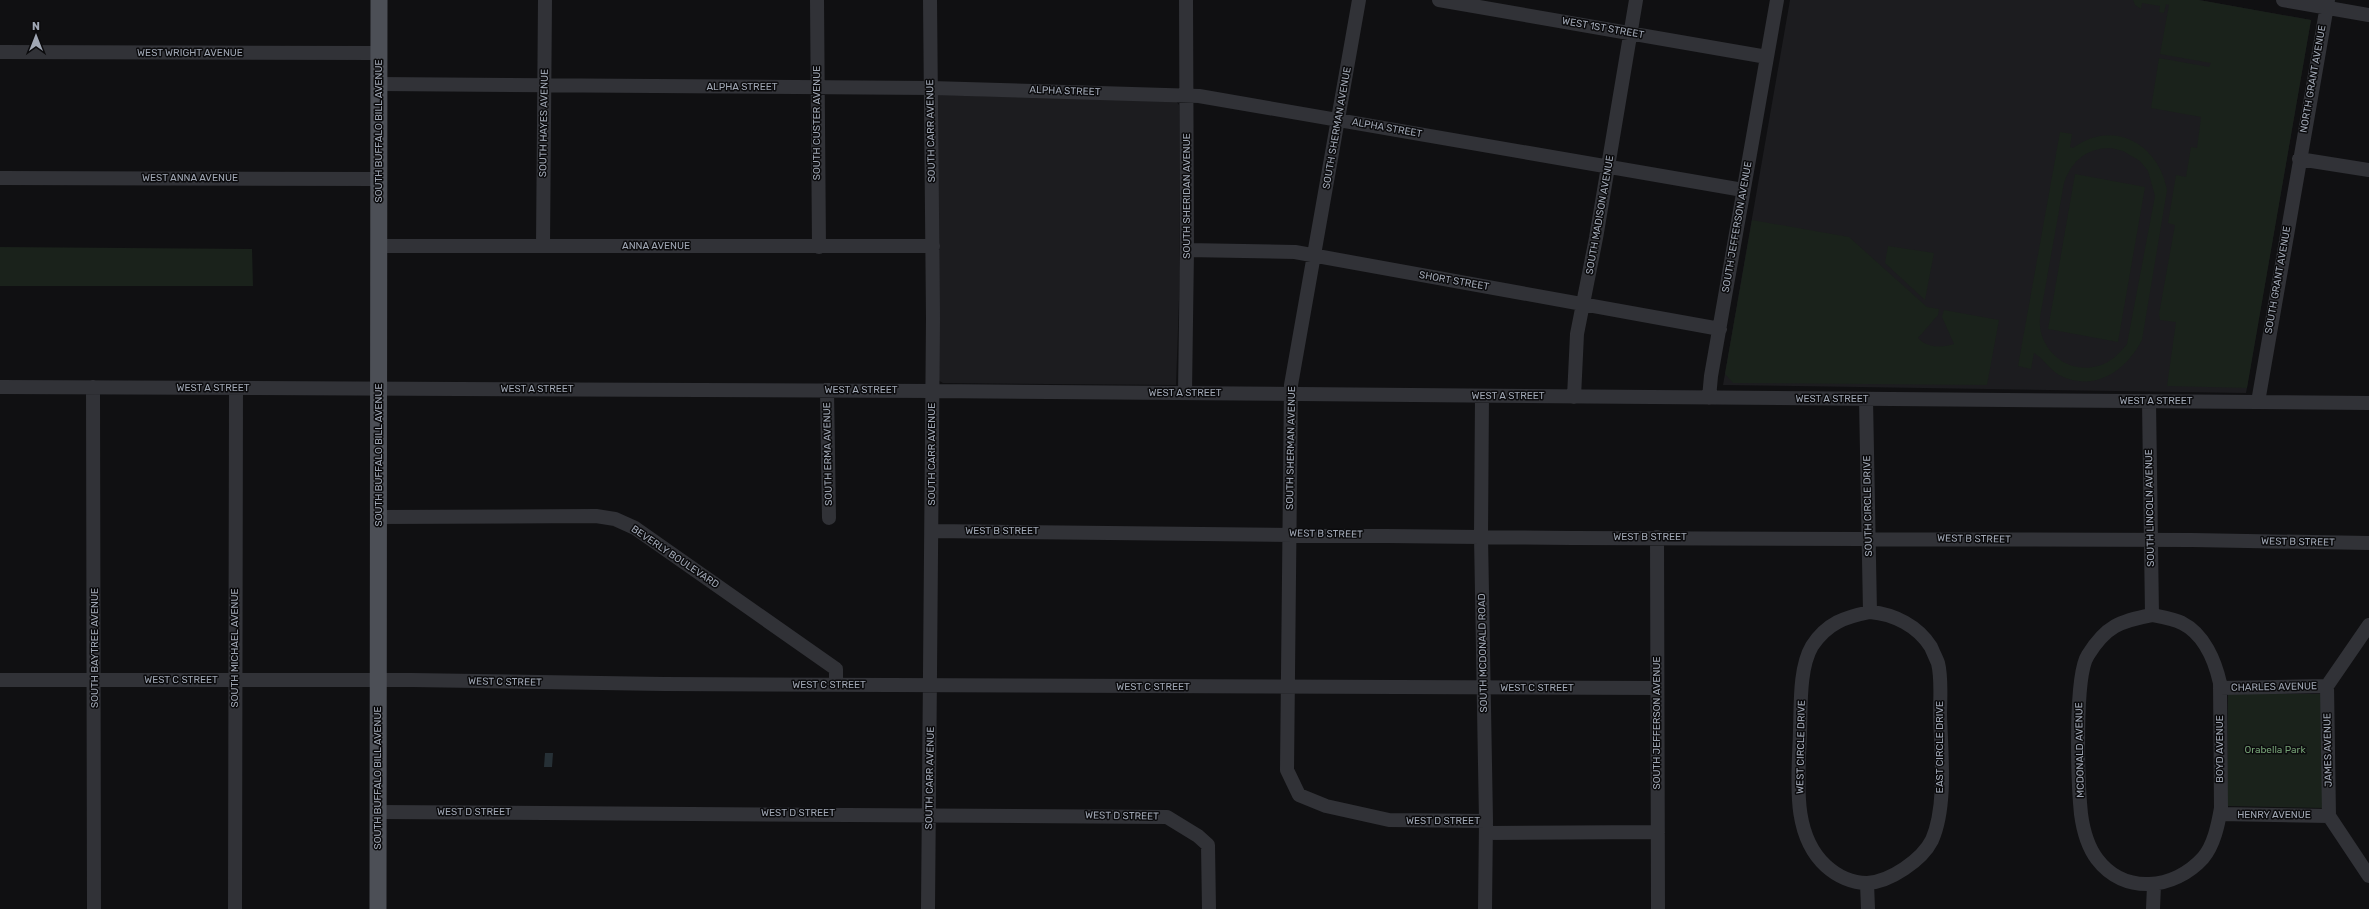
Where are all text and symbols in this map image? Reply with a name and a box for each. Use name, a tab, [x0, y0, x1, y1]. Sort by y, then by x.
street label: WEST 1ST STREET	[1561, 15, 1645, 41]
north arrow	[16, 16, 56, 56]
text: N	[32, 20, 40, 33]
street label: NORTH GRANT AVENUE	[2298, 24, 2328, 134]
street label: WEST WRIGHT AVENUE	[137, 47, 243, 59]
street label: SOUTH BUFFALO BILL AVENUE	[373, 59, 385, 203]
street label: SOUTH CUSTER AVENUE	[811, 66, 823, 180]
street label: SOUTH SHERMAN AVENUE	[1320, 66, 1354, 190]
street label: SOUTH HAYES AVENUE	[537, 69, 551, 177]
street label: SOUTH CARR AVENUE	[924, 79, 938, 183]
street label: ALPHA STREET	[706, 81, 778, 93]
street label: ALPHA STREET	[1029, 84, 1101, 98]
street label: ALPHA STREET	[1351, 116, 1423, 140]
street label: SOUTH SHERIDAN AVENUE	[1181, 133, 1193, 259]
street label: SOUTH MADISON AVENUE	[1584, 155, 1616, 275]
street label: SOUTH JEFFERSON AVENUE	[1720, 160, 1754, 294]
street label: WEST ANNA AVENUE	[142, 172, 238, 184]
street label: SOUTH GRANT AVENUE	[2263, 225, 2293, 335]
street label: ANNA AVENUE	[622, 240, 690, 252]
street label: SHORT STREET	[1418, 269, 1490, 293]
street label: WEST A STREET	[176, 382, 250, 394]
street label: SOUTH BUFFALO BILL AVENUE	[373, 383, 385, 527]
street label: WEST A STREET	[500, 383, 574, 395]
street label: WEST A STREET	[824, 384, 898, 396]
street label: SOUTH SHERMAN AVENUE	[1284, 386, 1298, 510]
street label: WEST A STREET	[1148, 387, 1222, 399]
street label: WEST A STREET	[1471, 390, 1545, 402]
street label: WEST A STREET	[1795, 393, 1869, 405]
street label: WEST A STREET	[2119, 395, 2193, 407]
street label: SOUTH ERMA AVENUE	[821, 402, 835, 506]
street label: SOUTH CARR AVENUE	[926, 403, 938, 505]
street label: SOUTH LINCOLN AVENUE	[2143, 449, 2157, 567]
street label: SOUTH CIRCLE DRIVE	[1861, 455, 1875, 557]
street label: BEVERLY BOULEVARD	[629, 523, 721, 591]
street label: WEST B STREET	[965, 525, 1039, 537]
street label: WEST B STREET	[1289, 527, 1363, 541]
street label: WEST B STREET	[1613, 531, 1687, 543]
street label: WEST B STREET	[1937, 532, 2011, 546]
street label: WEST B STREET	[2261, 535, 2335, 549]
street label: SOUTH BAYTREE AVENUE	[89, 588, 101, 708]
street label: SOUTH MICHAEL AVENUE	[229, 588, 241, 708]
street label: SOUTH MCDONALD ROAD	[1476, 593, 1490, 713]
street label: SOUTH JEFFERSON AVENUE	[1651, 656, 1663, 790]
street label: WEST C STREET	[144, 674, 218, 686]
street label: WEST C STREET	[468, 675, 542, 689]
street label: WEST C STREET	[792, 679, 866, 691]
street label: CHARLES AVENUE	[2231, 680, 2317, 694]
street label: WEST C STREET	[1116, 681, 1190, 693]
street label: WEST C STREET	[1500, 682, 1574, 694]
street label: WEST CIRCLE DRIVE	[1794, 700, 1808, 794]
street label: EAST CIRCLE DRIVE	[1934, 701, 1946, 793]
street label: MCDONALD AVENUE	[2073, 702, 2087, 798]
street label: SOUTH BUFFALO BILL AVENUE	[372, 706, 384, 850]
street label: JAMES AVENUE	[2321, 713, 2335, 787]
street label: BOYD AVENUE	[2214, 715, 2226, 783]
street label: SOUTH CARR AVENUE	[923, 726, 937, 830]
park label: Orabella Park	[2244, 744, 2306, 756]
street label: WEST D STREET	[437, 806, 511, 818]
street label: WEST D STREET	[761, 807, 835, 819]
street label: WEST D STREET	[1085, 809, 1159, 823]
street label: HENRY AVENUE	[2237, 809, 2311, 821]
street label: WEST D STREET	[1406, 815, 1480, 827]

